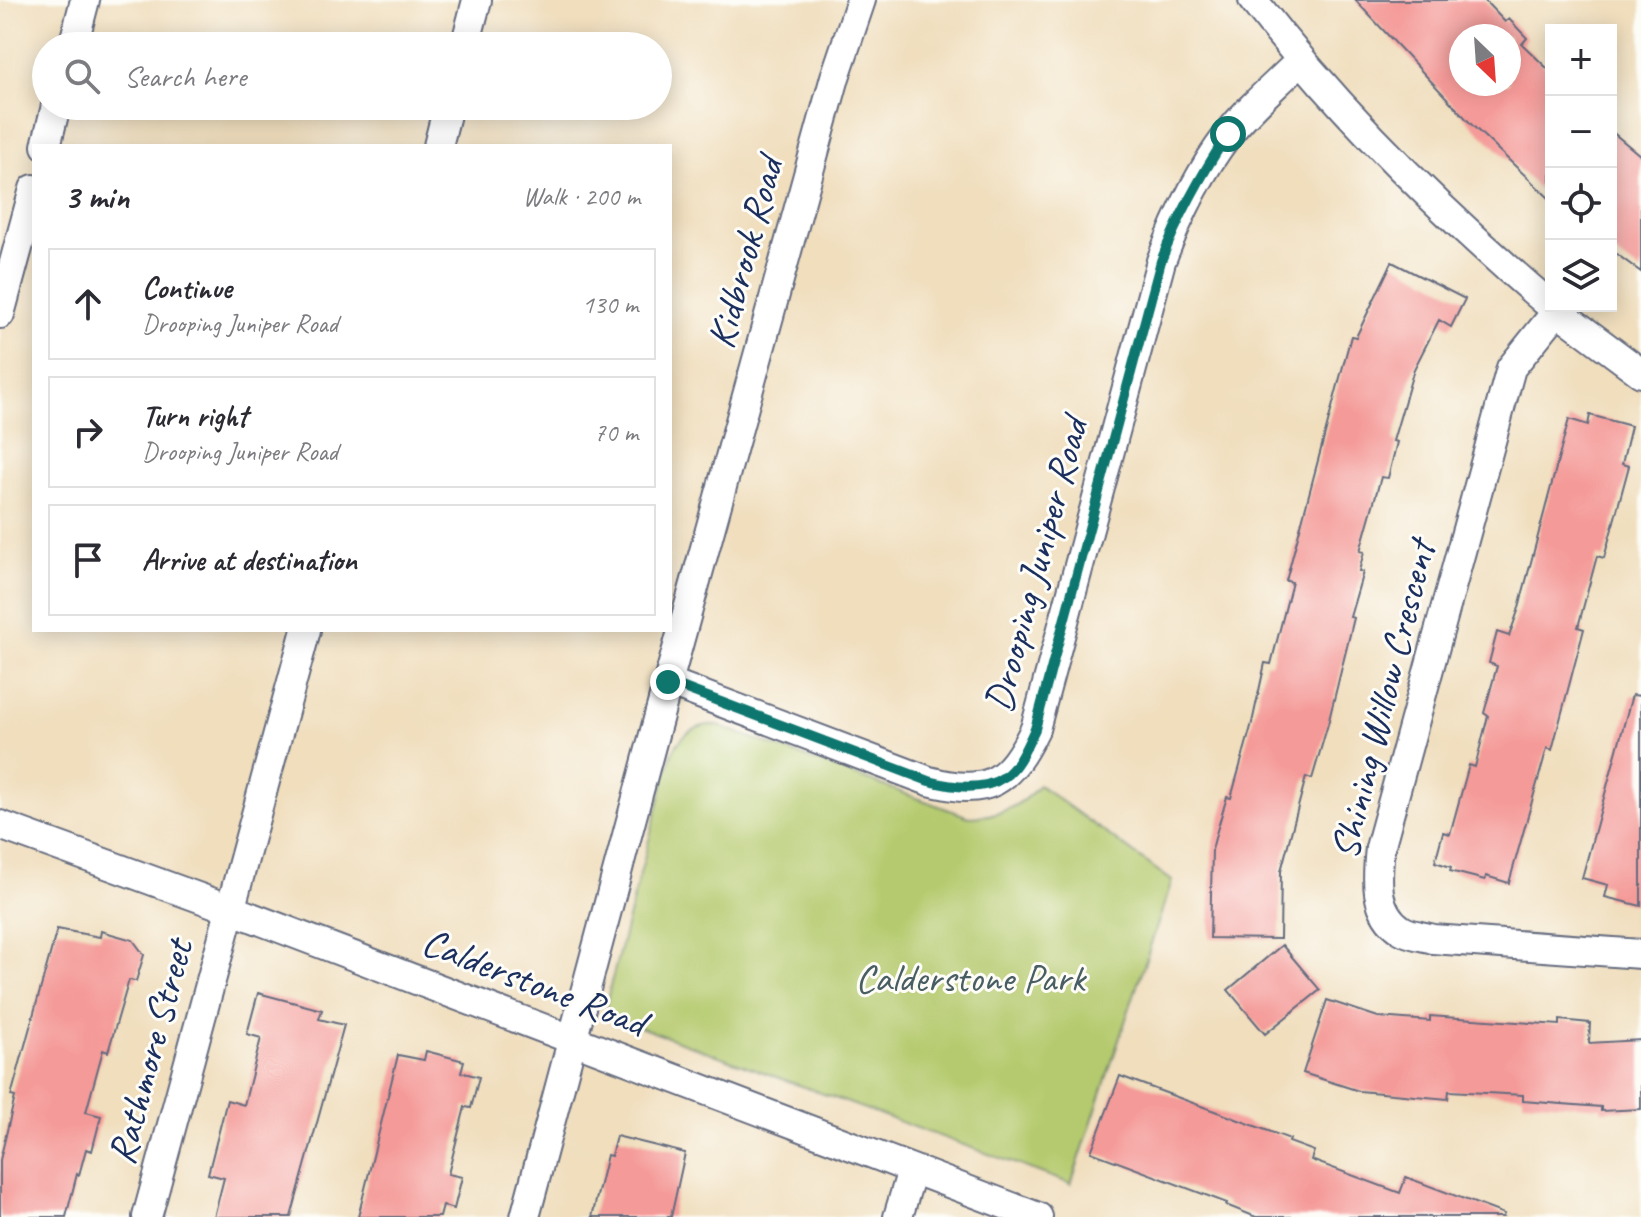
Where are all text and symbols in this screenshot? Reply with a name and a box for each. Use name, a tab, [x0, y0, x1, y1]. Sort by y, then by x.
north arrow	[1449, 24, 1521, 96]
map controls	[1545, 24, 1617, 312]
button: +	[1545, 24, 1617, 96]
search box	[32, 32, 672, 120]
icon: search	[60, 54, 104, 98]
text: Search here	[124, 57, 246, 95]
button: −	[1545, 96, 1617, 168]
route start	[1210, 116, 1246, 152]
street label: Kidbrook Road	[696, 146, 796, 354]
button: locate	[1545, 168, 1617, 240]
text: 3 min	[64, 175, 129, 218]
text: Walk · 200 m	[523, 180, 640, 213]
button: layers	[1545, 240, 1617, 312]
text: Continue	[142, 269, 232, 307]
icon: ahead	[66, 282, 110, 326]
text: 130 m	[582, 288, 638, 321]
text: Drooping Juniper Road	[142, 307, 338, 340]
text: Turn right	[142, 397, 247, 435]
street label: Drooping Juniper Road	[973, 407, 1101, 717]
icon: right	[66, 410, 110, 454]
text: 70 m	[594, 416, 638, 449]
text: Drooping Juniper Road	[142, 435, 338, 468]
street label: Shining Willow Crescent	[1319, 530, 1448, 864]
icon: arrive	[66, 538, 110, 582]
text: Arrive at destination	[142, 541, 357, 579]
route end	[650, 664, 686, 700]
street label: Calderstone Road	[415, 917, 659, 1050]
street label: Rathmore Street	[96, 931, 205, 1169]
park label: Calderstone Park	[855, 953, 1087, 1003]

